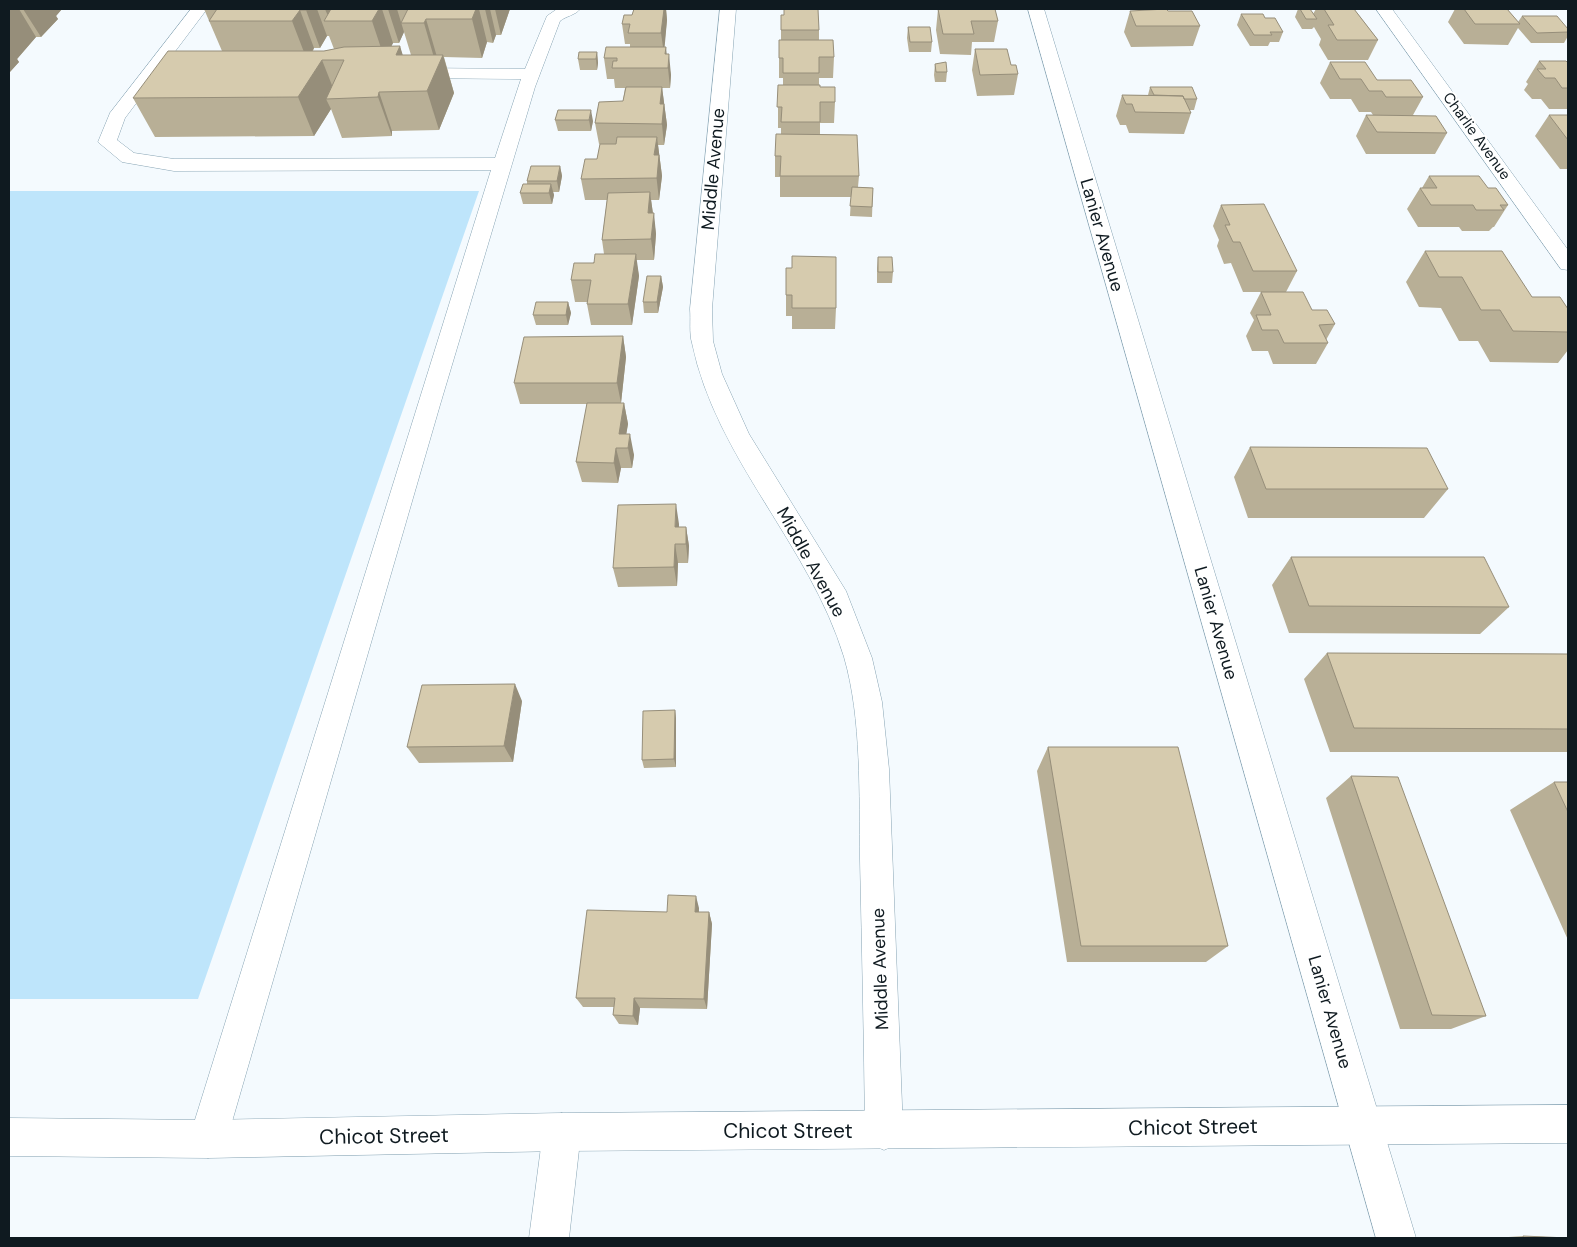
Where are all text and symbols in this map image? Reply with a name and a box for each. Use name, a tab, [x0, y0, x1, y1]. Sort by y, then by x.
street label: Charlie Avenue	[1438, 88, 1516, 184]
street label: Middle Avenue	[696, 107, 730, 231]
street label: Lanier Avenue	[1074, 176, 1130, 294]
street label: Middle Avenue	[771, 503, 851, 621]
street label: Lanier Avenue	[1188, 564, 1244, 682]
street label: Middle Avenue	[866, 908, 894, 1030]
street label: Lanier Avenue	[1302, 953, 1358, 1071]
street label: Chicot Street	[1128, 1112, 1258, 1142]
street label: Chicot Street	[723, 1117, 853, 1145]
street label: Chicot Street	[319, 1121, 449, 1151]

